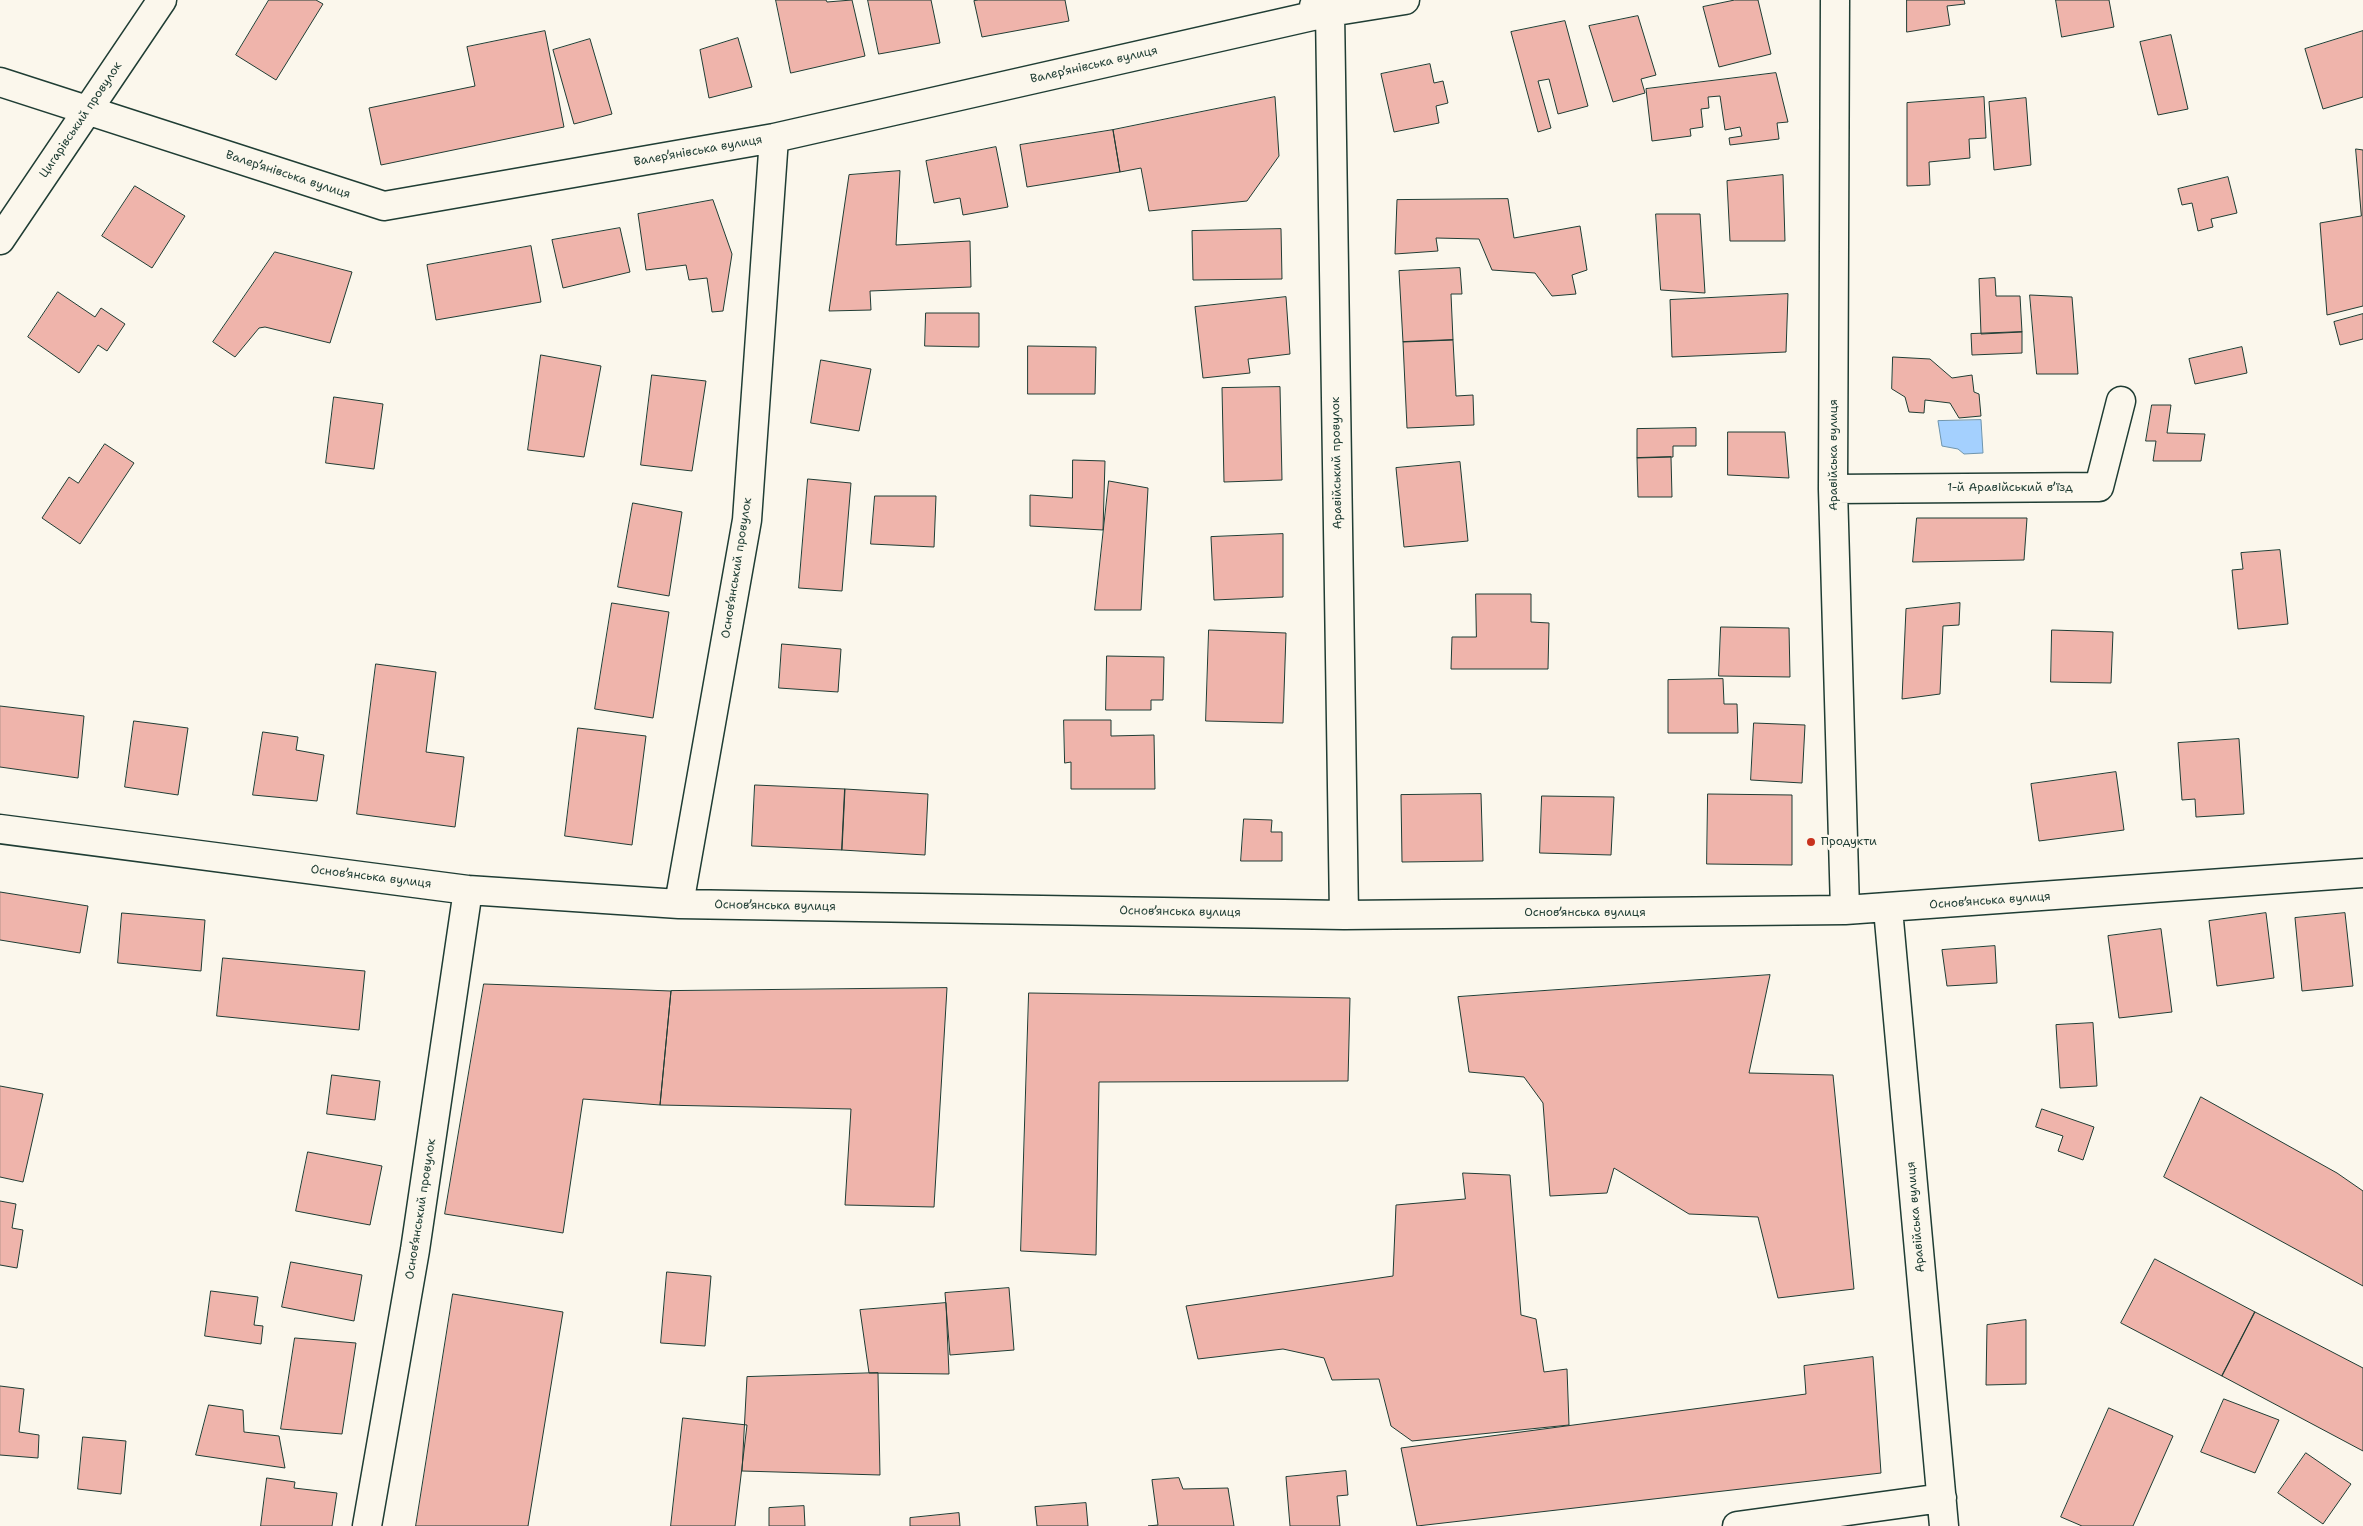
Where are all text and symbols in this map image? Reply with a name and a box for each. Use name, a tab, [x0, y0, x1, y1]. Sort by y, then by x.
street label: Валер’янівська вулиця	[1029, 43, 1159, 87]
street label: Цигарівський провулок	[37, 59, 125, 181]
street label: Валер’янівська вулиця	[633, 133, 763, 169]
street label: Валер’янівська вулиця	[224, 148, 352, 202]
street label: Аравійський провулок	[1329, 397, 1345, 529]
street label: Аравійська вулиця	[1827, 399, 1841, 511]
street label: 1-й Аравійський в’їзд	[1947, 481, 2073, 495]
street label: Основ’янський провулок	[719, 496, 755, 640]
place label: Продукти	[1821, 835, 1877, 849]
marker: Продукти	[1805, 836, 1817, 848]
street label: Основ’янська вулиця	[310, 862, 432, 892]
street label: Основ’янська вулиця	[1929, 890, 2051, 912]
street label: Основ’янська вулиця	[714, 898, 836, 914]
street label: Основ’янська вулиця	[1119, 904, 1241, 920]
street label: Основ’янська вулиця	[1524, 906, 1646, 920]
street label: Основ’янський провулок	[403, 1137, 439, 1281]
street label: Аравійська вулиця	[1904, 1161, 1928, 1273]

